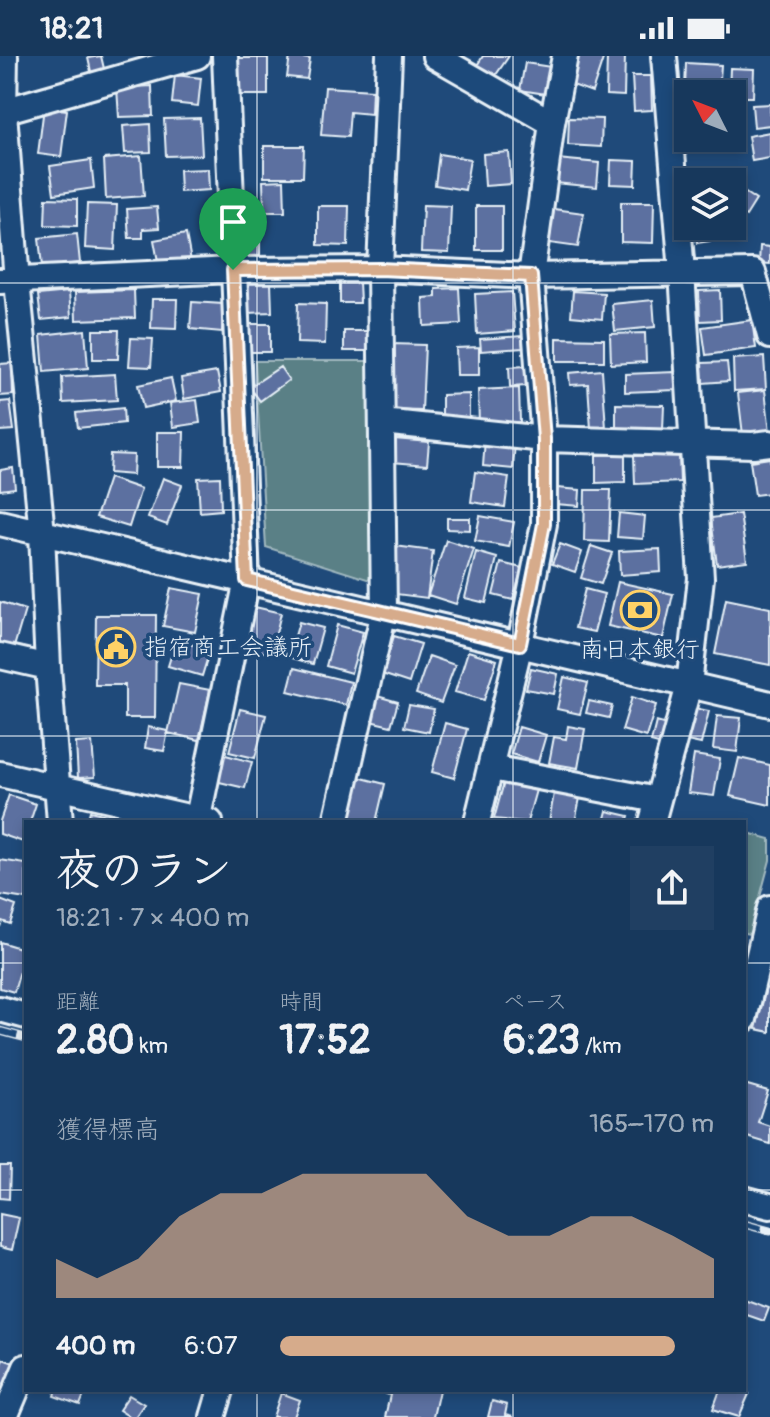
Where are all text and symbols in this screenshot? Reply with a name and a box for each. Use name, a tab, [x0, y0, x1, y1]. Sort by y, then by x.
text: 18:21	[40, 10, 103, 47]
north arrow	[674, 80, 746, 152]
map controls	[674, 80, 746, 240]
button: layers	[674, 168, 746, 240]
pin	[199, 188, 267, 270]
icon: arrive	[211, 200, 255, 244]
bank icon: 南日本銀行	[619, 589, 661, 631]
public building icon: 指宿商工会議所	[95, 626, 137, 668]
place label: 指宿商工会議所	[144, 633, 312, 662]
place label: 南日本銀行	[580, 635, 700, 664]
text: 夜のラン	[56, 844, 232, 899]
button: share	[630, 846, 714, 930]
text: 18:21 · 7 × 400 m	[56, 902, 249, 934]
text: 距離	[56, 988, 100, 1016]
text: 時間	[279, 988, 323, 1016]
text: ペース	[503, 988, 567, 1016]
text: 2.80	[56, 1016, 135, 1065]
text: 17:52	[279, 1016, 371, 1065]
text: 6:23	[503, 1016, 580, 1065]
text: km	[135, 1032, 168, 1060]
text: /km	[580, 1032, 622, 1060]
text: 165–170 m	[589, 1108, 714, 1140]
text: 獲得標高	[56, 1114, 160, 1146]
text: 400 m	[56, 1330, 135, 1362]
text: 6:07	[184, 1330, 238, 1362]

